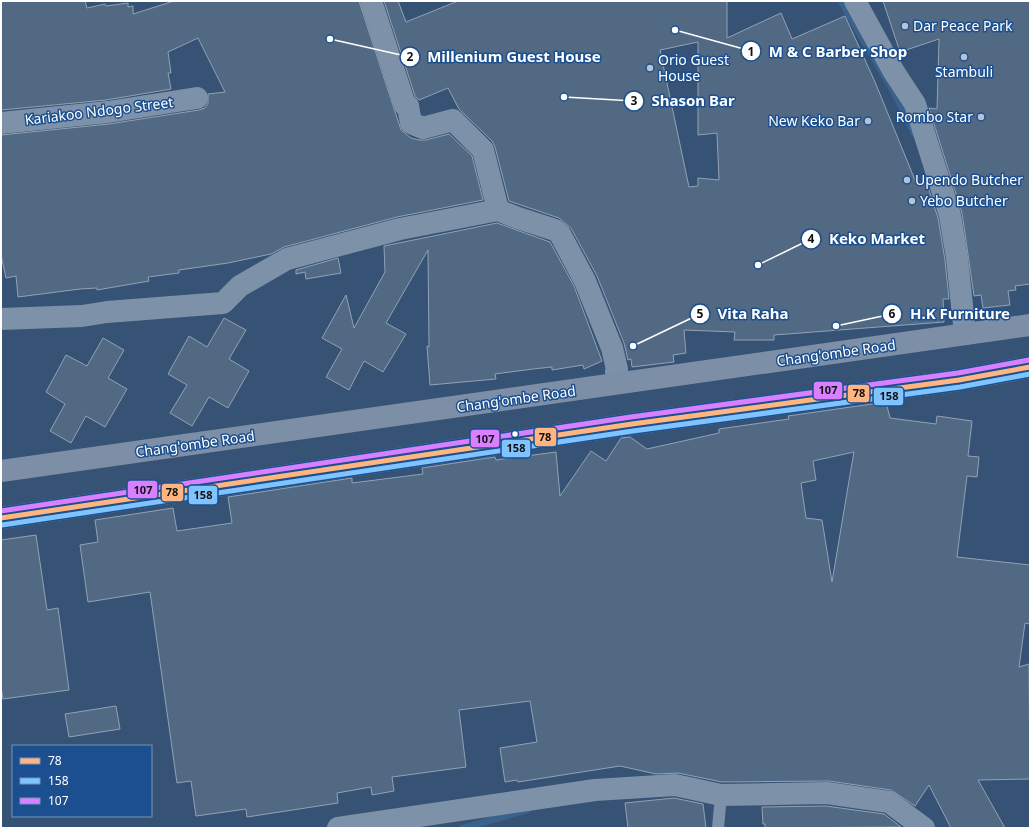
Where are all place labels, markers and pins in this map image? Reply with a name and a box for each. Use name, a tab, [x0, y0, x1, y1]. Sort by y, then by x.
place label: Dar Peace Park	[913, 16, 1013, 35]
marker: Dar Peace Park	[900, 21, 910, 31]
callout: M & C Barber Shop	[741, 38, 915, 65]
callout: Millenium Guest House	[400, 44, 609, 71]
place label: Orio Guest House	[658, 50, 729, 85]
marker: Stambuli	[959, 52, 969, 62]
place label: Stambuli	[935, 62, 993, 81]
marker: Orio Guest House	[645, 63, 655, 73]
callout: Shason Bar	[624, 88, 743, 115]
place label: Rombo Star	[896, 107, 973, 126]
place label: New Keko Bar	[768, 111, 860, 130]
marker: Rombo Star	[976, 112, 986, 122]
marker: New Keko Bar	[863, 116, 873, 126]
place label: Upendo Butcher	[915, 170, 1023, 189]
marker: Upendo Butcher	[902, 175, 912, 185]
place label: Yebo Butcher	[920, 191, 1008, 210]
marker: Yebo Butcher	[907, 196, 917, 206]
callout: Keko Market	[801, 225, 933, 252]
callout: Vita Raha	[690, 300, 797, 327]
callout: H.K Furniture	[882, 300, 1018, 327]
unlabelled marker	[510, 429, 520, 439]

